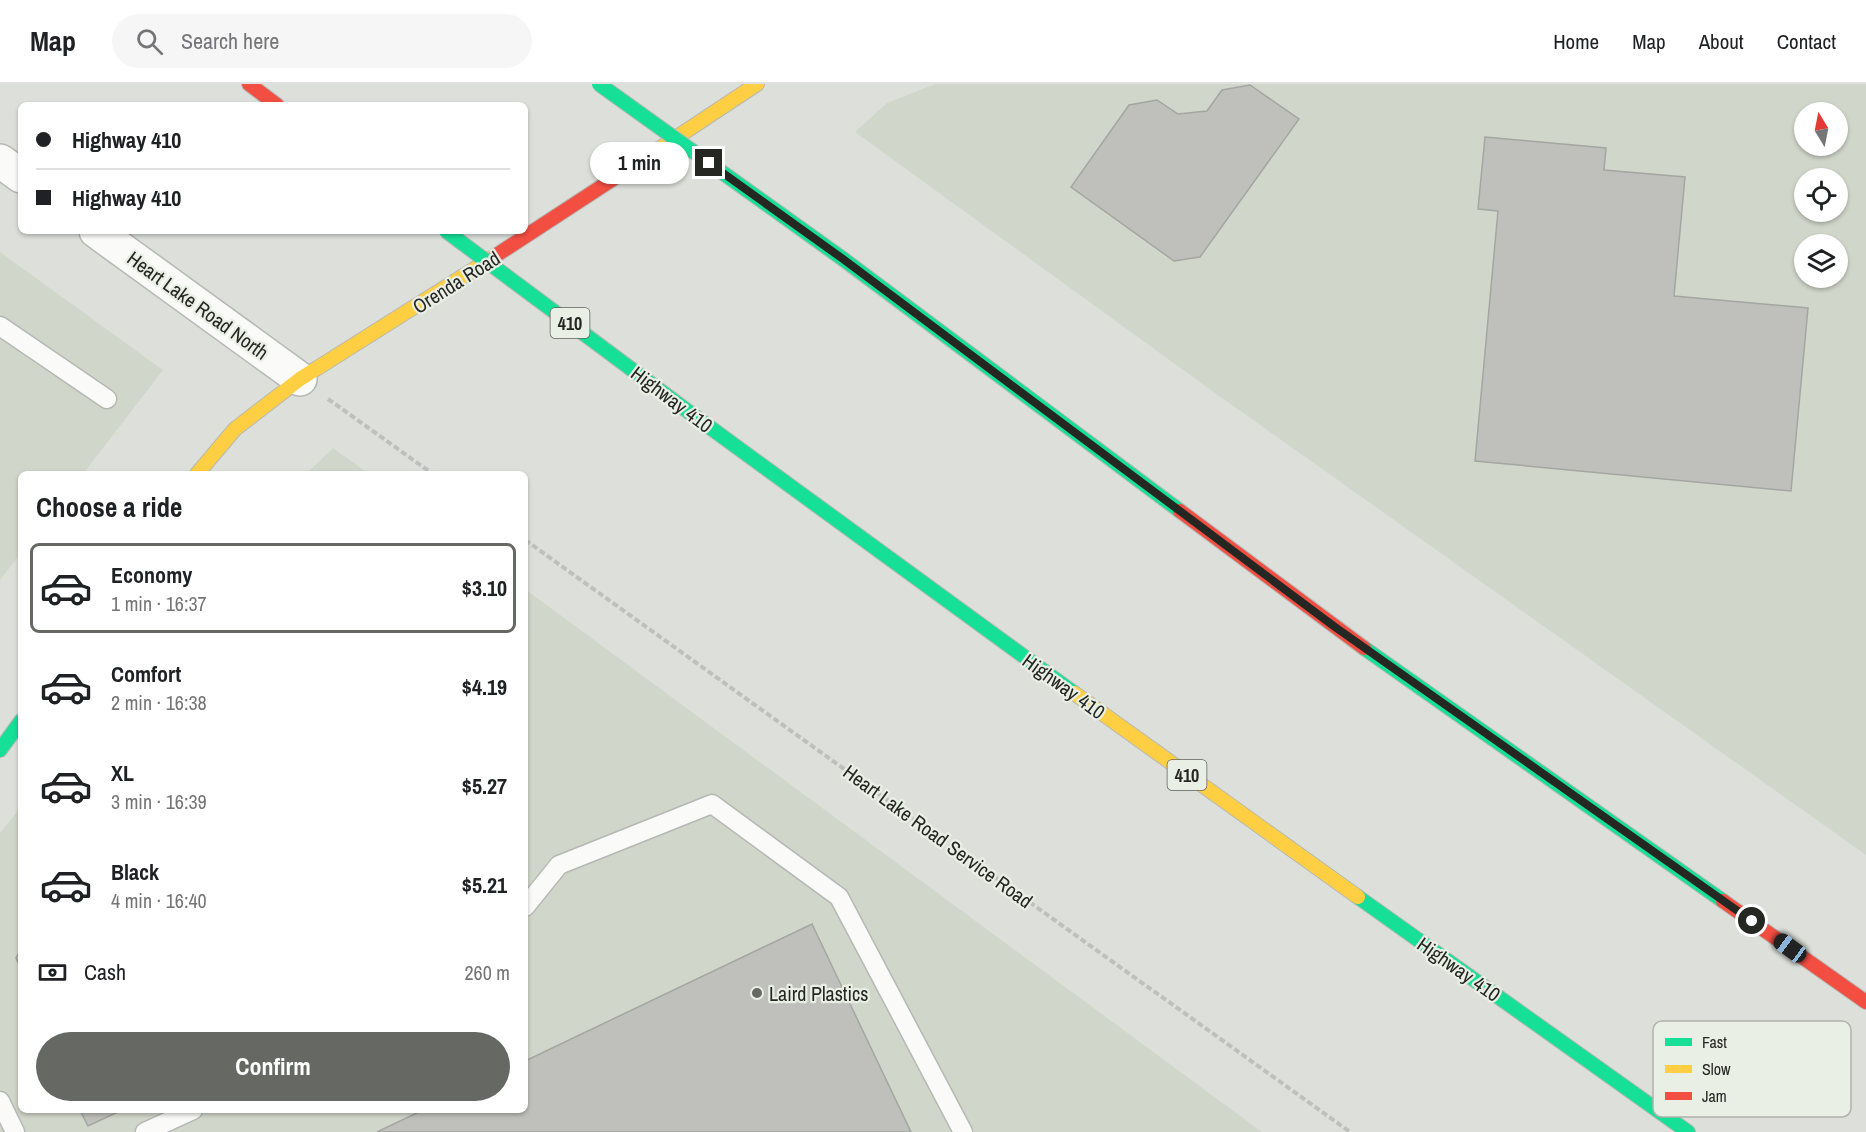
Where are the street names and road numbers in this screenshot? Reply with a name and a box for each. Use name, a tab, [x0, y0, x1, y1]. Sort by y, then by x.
street label: Orenda Road	[407, 244, 505, 320]
street label: Heart Lake Road North	[122, 245, 274, 365]
road number: 410	[550, 308, 590, 338]
street label: Highway 410	[626, 359, 718, 439]
street label: Highway 410	[1017, 647, 1111, 725]
street label: Heart Lake Road Service Road	[838, 758, 1038, 914]
road number: 410	[1168, 760, 1206, 790]
street label: Highway 410	[1412, 930, 1506, 1008]

